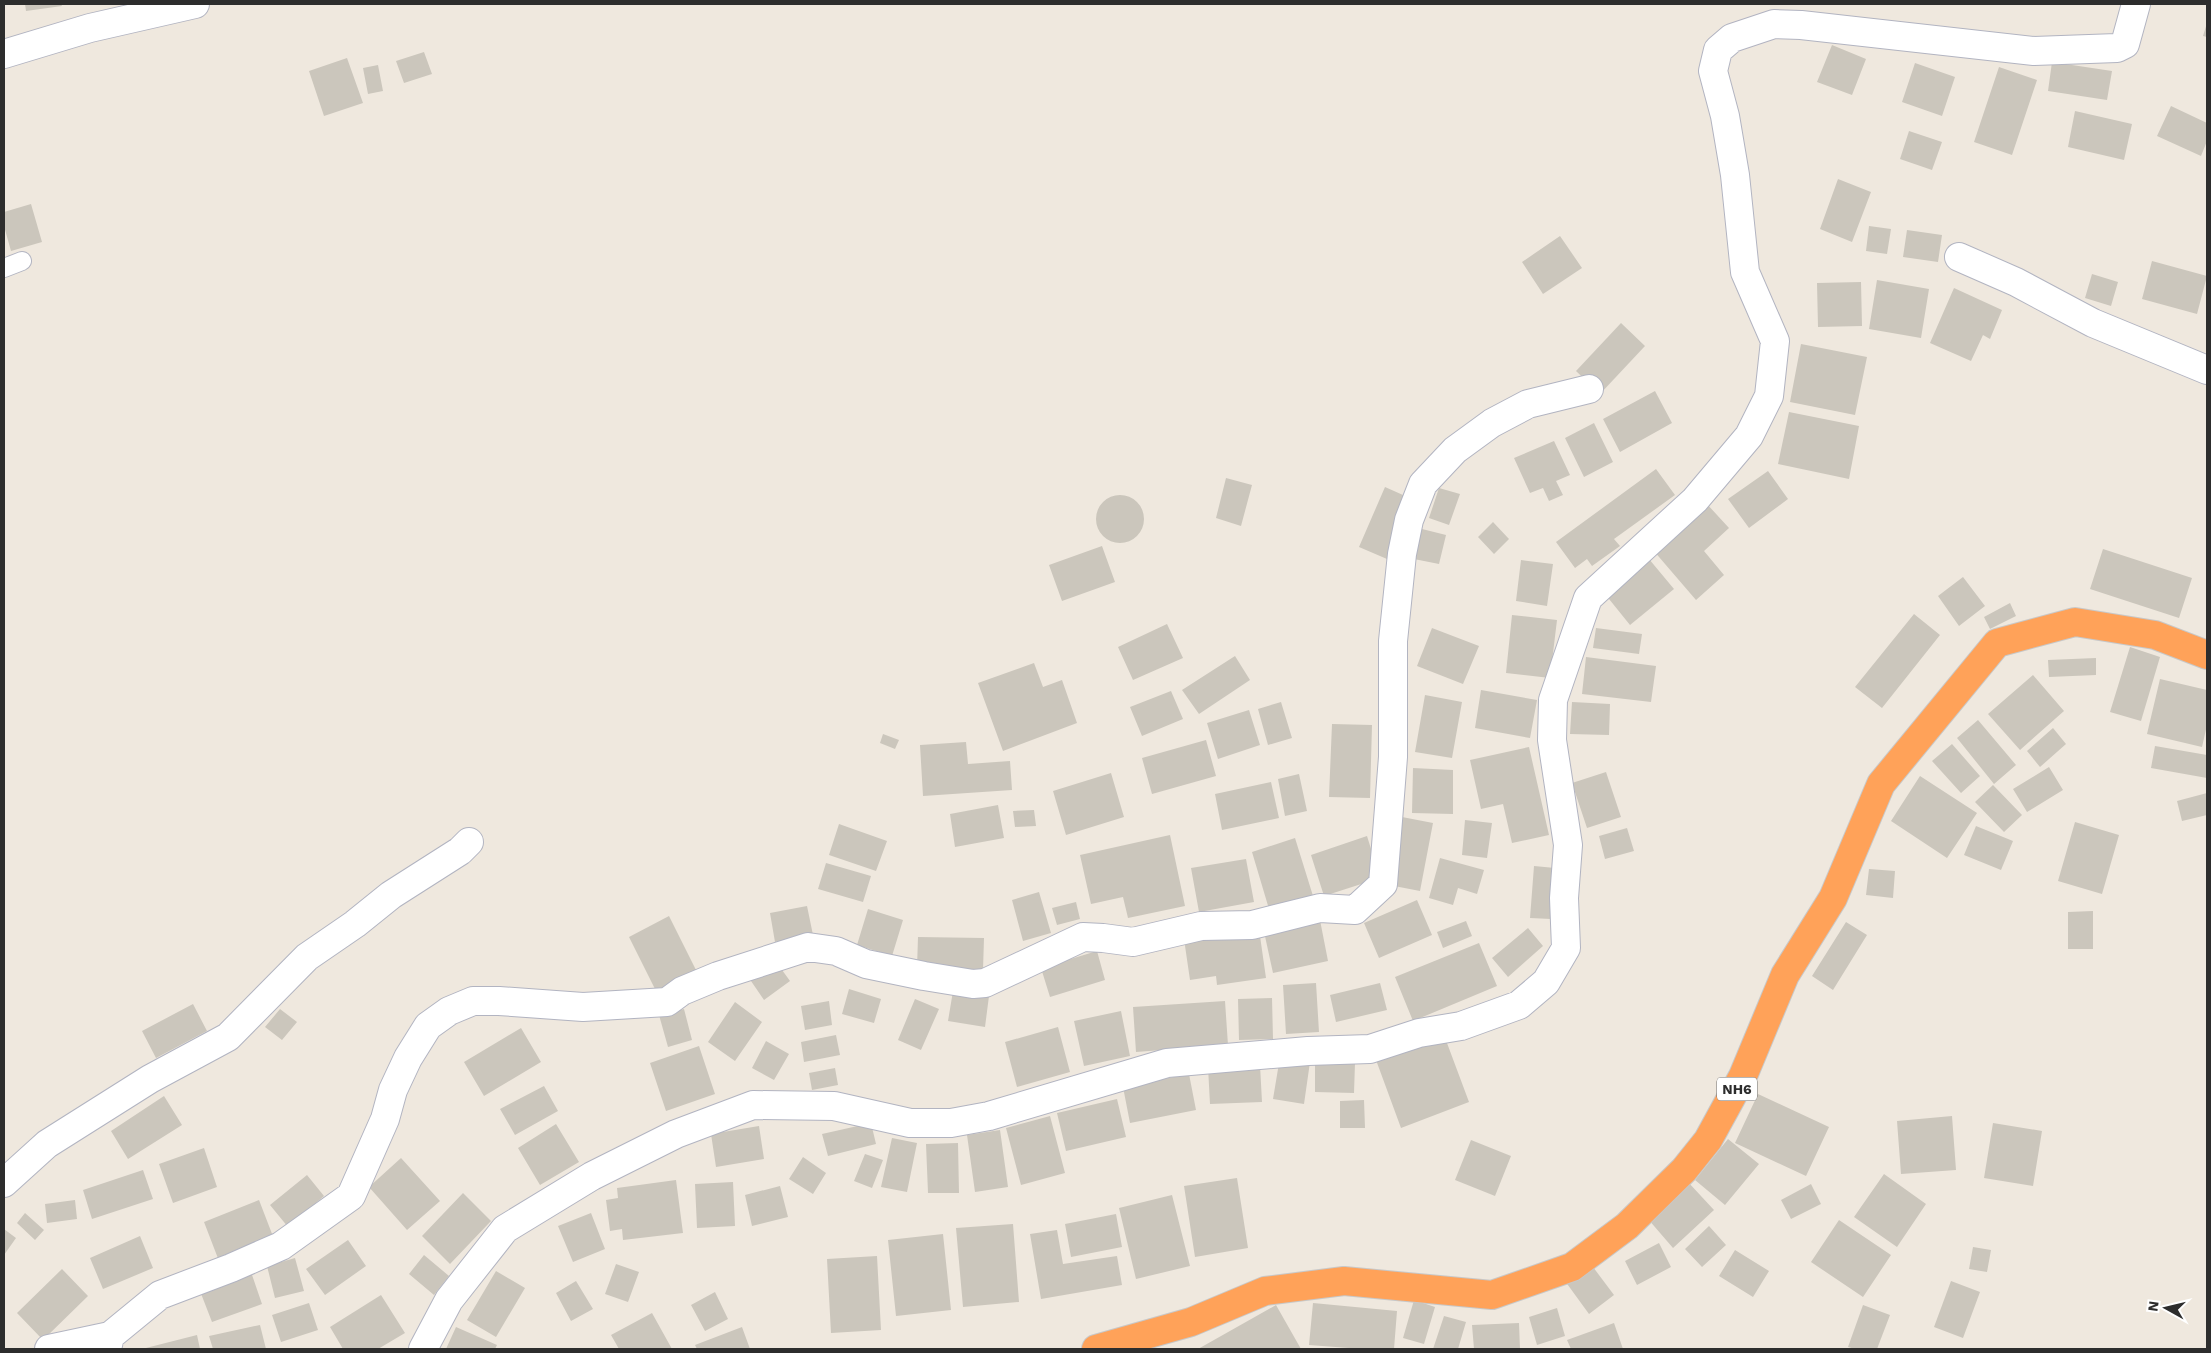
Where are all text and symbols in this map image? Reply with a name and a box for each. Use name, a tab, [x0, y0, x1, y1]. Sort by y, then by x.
road number: NH6	[1717, 1078, 1757, 1100]
north arrow	[2141, 1283, 2191, 1333]
text: N	[2144, 1300, 2162, 1312]

